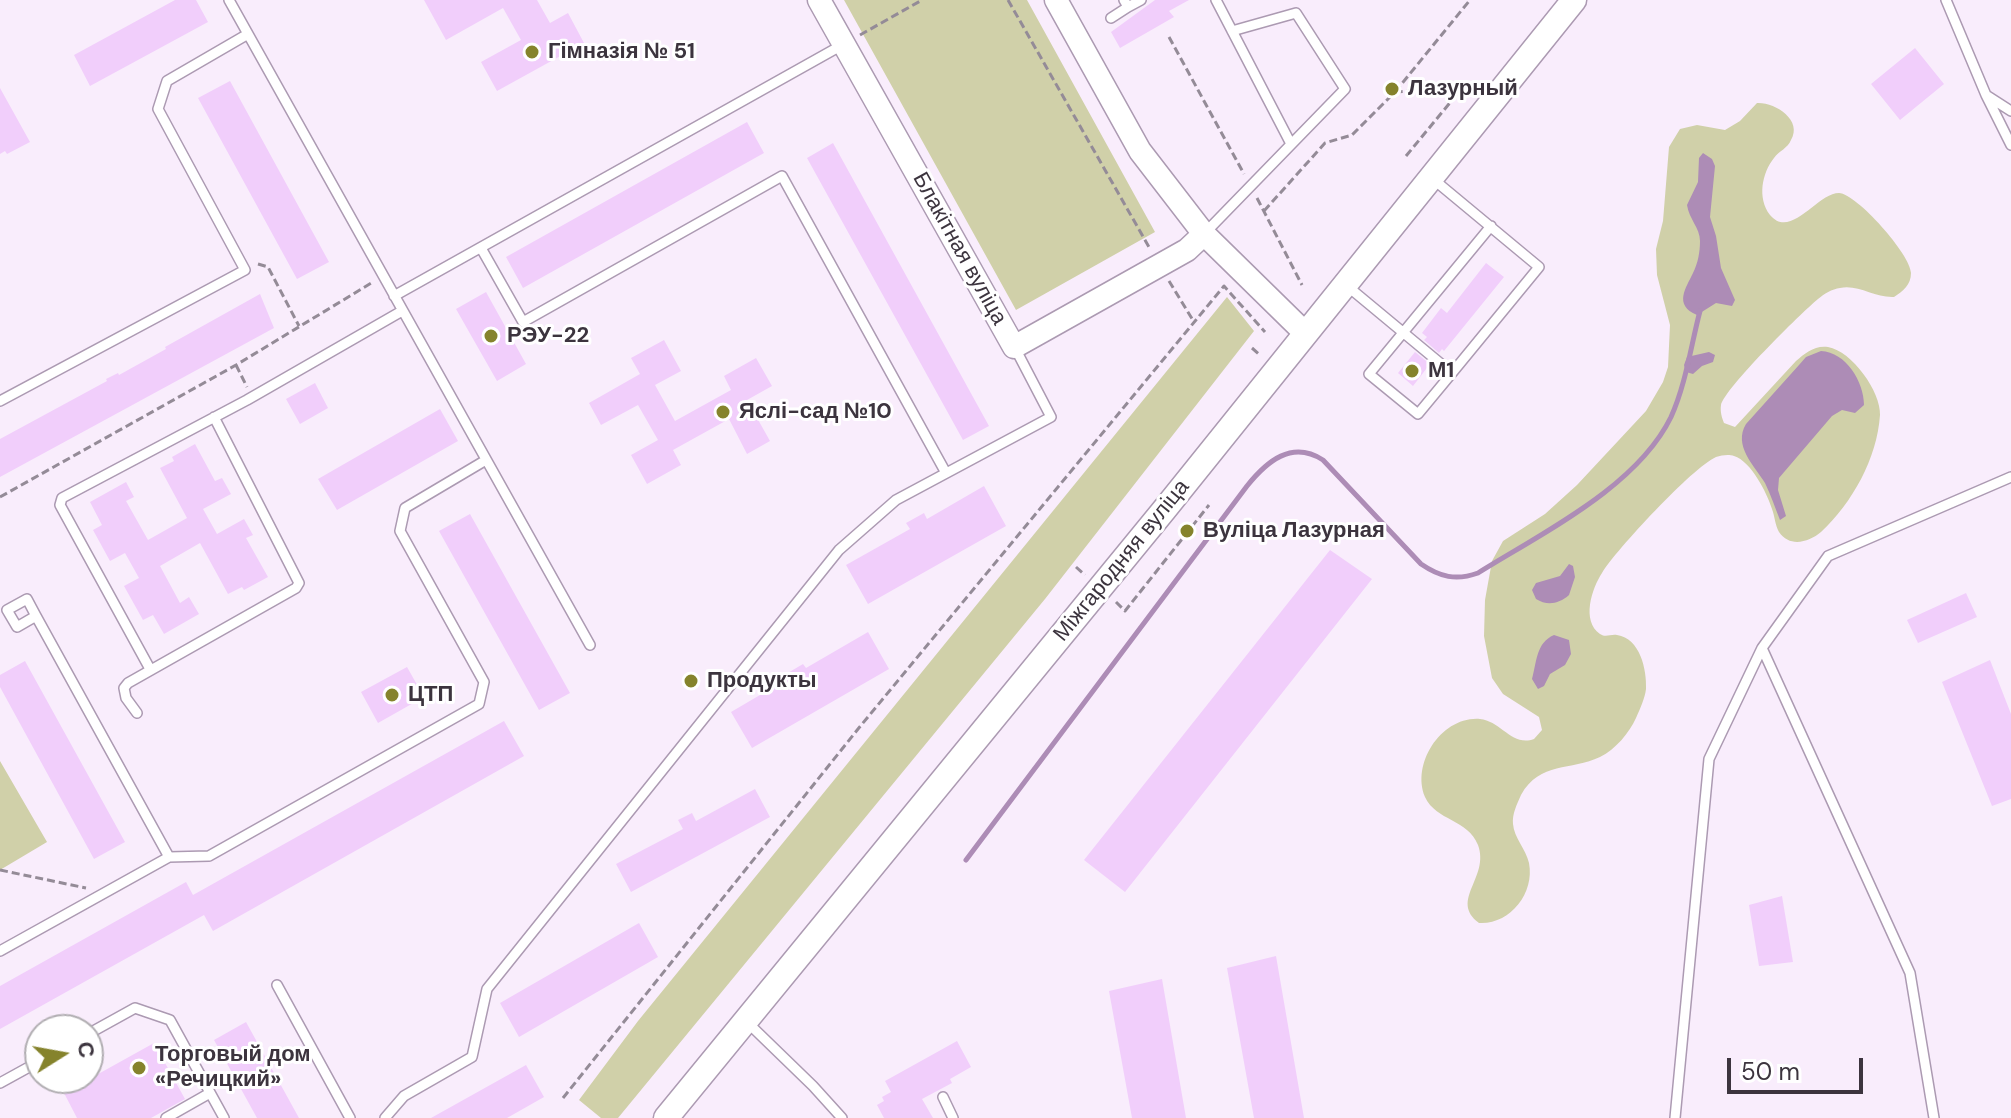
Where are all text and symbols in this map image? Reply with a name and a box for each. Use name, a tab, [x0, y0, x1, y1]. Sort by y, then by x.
place label: Гімназія № 51	[548, 39, 695, 65]
marker: Гімназія № 51	[523, 43, 541, 61]
place label: Лазурный	[1408, 76, 1518, 102]
marker: Лазурный	[1383, 80, 1401, 98]
street label: Блакітная вуліца	[906, 168, 1012, 330]
place label: РЭУ-22	[507, 323, 589, 349]
marker: РЭУ-22	[482, 327, 500, 345]
place label: М1	[1428, 358, 1454, 384]
marker: М1	[1403, 362, 1421, 380]
place label: Яслі-сад №10	[739, 399, 892, 425]
marker: Яслі-сад №10	[714, 403, 732, 421]
street label: Міжгародняя вуліца	[1049, 475, 1195, 647]
place label: Вуліца Лазурная	[1203, 518, 1385, 544]
marker: Вуліца Лазурная	[1178, 522, 1196, 540]
place label: Продукты	[707, 668, 816, 694]
marker: Продукты	[682, 672, 700, 690]
place label: ЦТП	[408, 682, 453, 708]
marker: ЦТП	[383, 686, 401, 704]
north arrow	[24, 1014, 104, 1094]
text: С	[70, 1039, 102, 1060]
place label: Торговый дом «Речицкий»	[155, 1042, 311, 1094]
scale bar	[1731, 1042, 1867, 1092]
text: 50 m	[1741, 1056, 1800, 1087]
marker: Торговый дом «Речицкий»	[130, 1059, 148, 1077]

